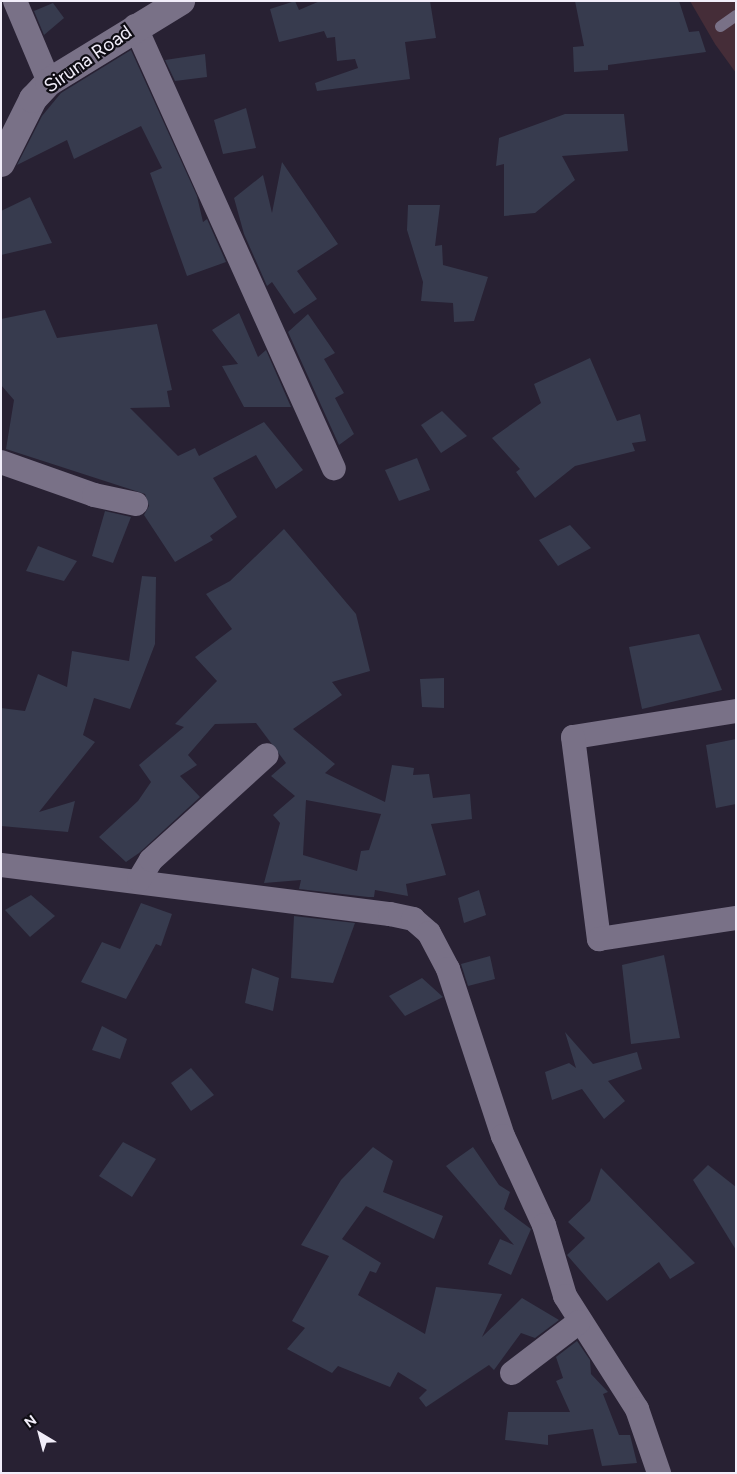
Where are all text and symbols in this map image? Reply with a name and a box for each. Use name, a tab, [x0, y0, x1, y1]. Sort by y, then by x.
street label: Siruna Road	[40, 20, 136, 98]
north arrow	[15, 1409, 65, 1459]
text: N	[21, 1412, 40, 1432]

